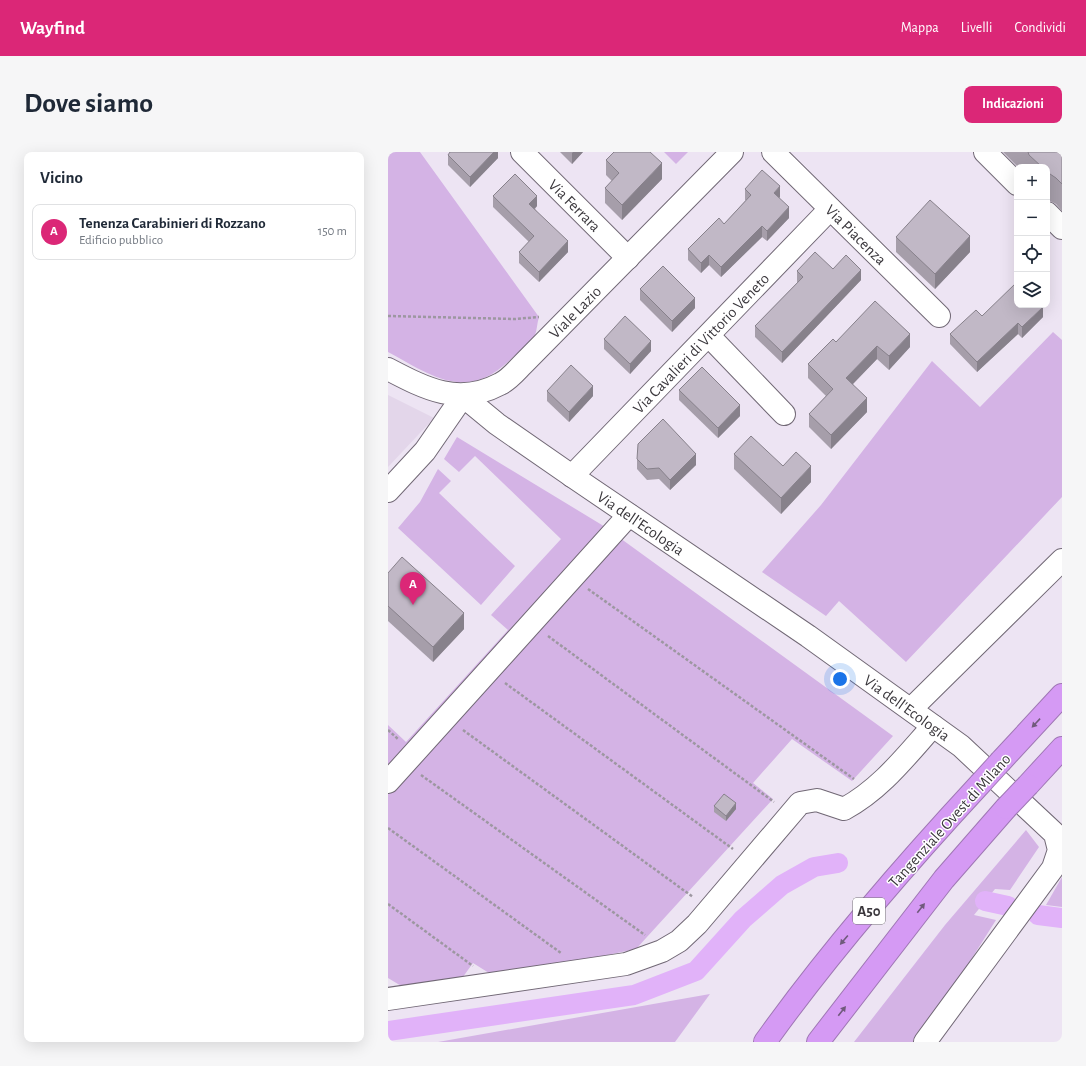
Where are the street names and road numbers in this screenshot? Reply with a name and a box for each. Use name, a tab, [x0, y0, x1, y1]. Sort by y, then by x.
street label: Via Ferrara	[545, 177, 604, 235]
street label: Via Piacenza	[822, 202, 889, 268]
street label: Via Cavalieri di Vittorio Veneto	[630, 270, 773, 417]
street label: Viale Lazio	[546, 283, 605, 342]
street label: Via dell'Ecologia	[594, 489, 687, 559]
street label: Via dell'Ecologia	[861, 672, 953, 744]
street label: Tangenziale Ovest di Milano	[886, 751, 1014, 891]
road number: A50	[853, 898, 885, 924]

